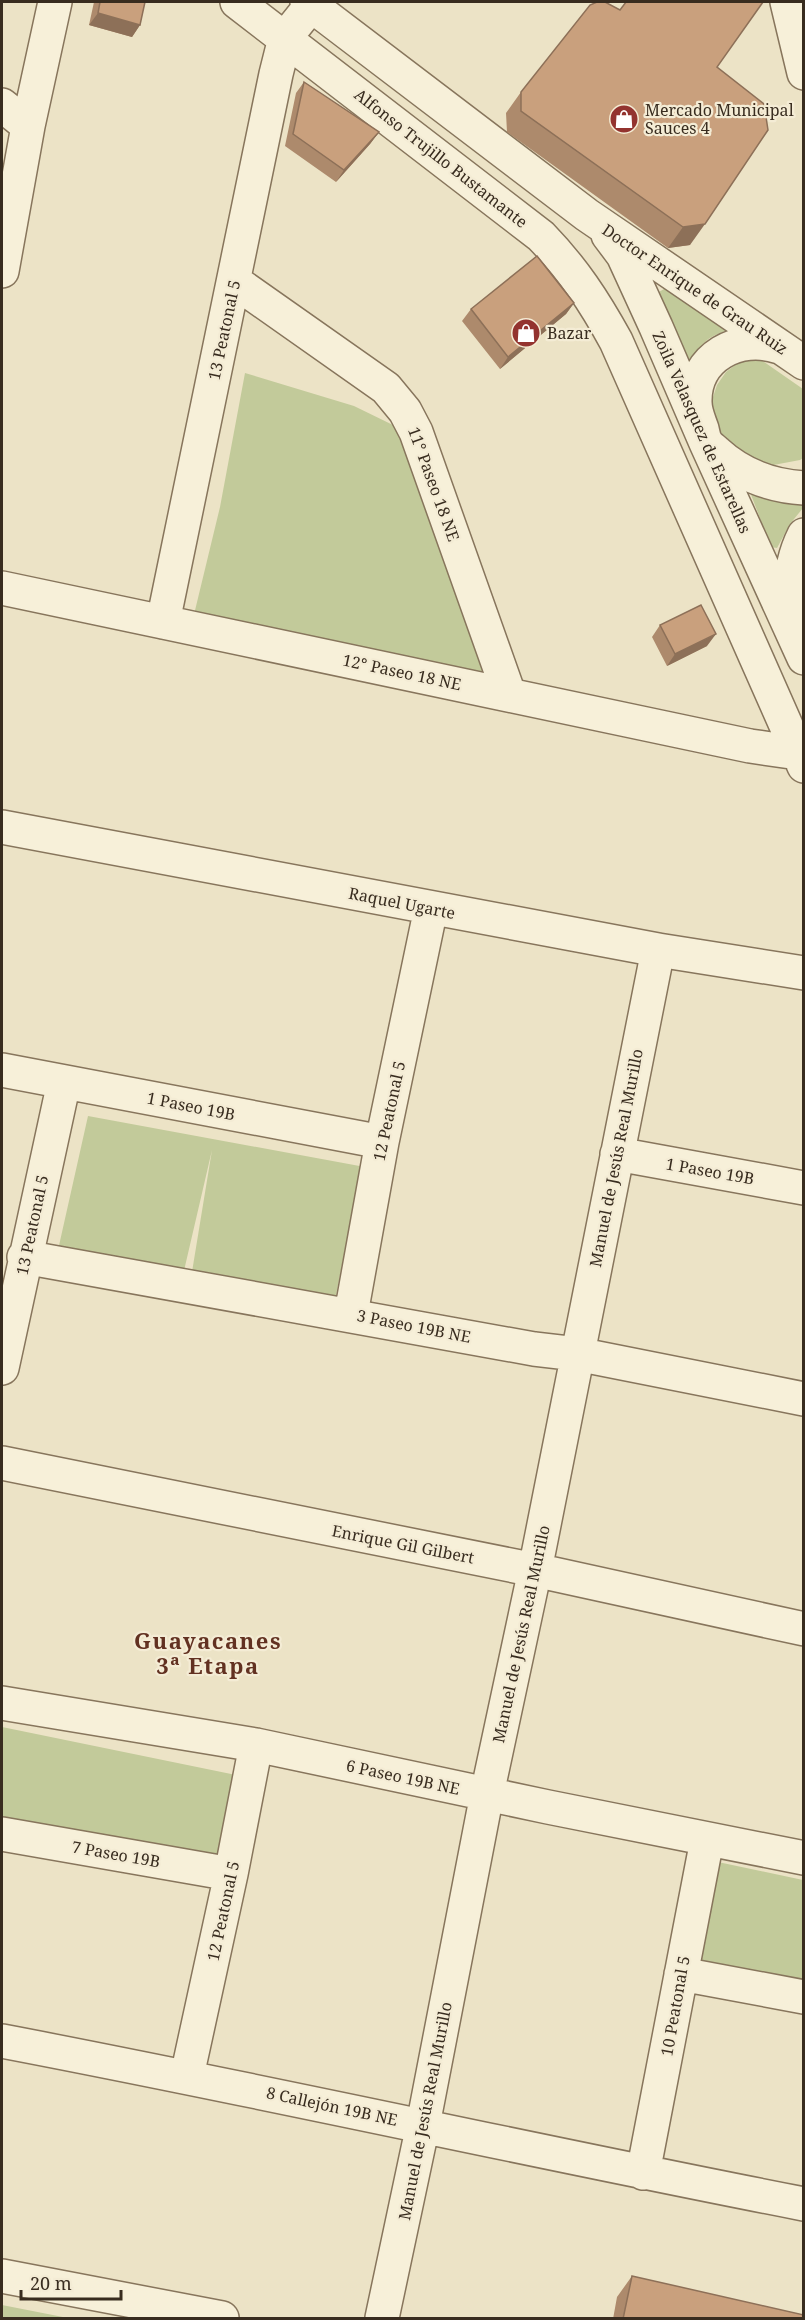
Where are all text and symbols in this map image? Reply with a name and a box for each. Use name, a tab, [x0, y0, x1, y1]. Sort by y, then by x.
street label: Alfonso Trujillo Bustamante	[350, 83, 532, 233]
place label: Mercado Municipal Sauces 4	[645, 99, 794, 139]
shop icon: Mercado Municipal Sauces 4	[608, 103, 640, 135]
street label: Doctor Enrique de Grau Ruiz	[598, 219, 792, 359]
street label: 13 Peatonal 5	[203, 278, 245, 382]
shop icon: Bazar	[510, 317, 542, 349]
place label: Bazar	[547, 322, 592, 344]
street label: Zoila Velasquez de Estarellas	[647, 327, 757, 537]
street label: 11° Paseo 18 NE	[403, 424, 465, 544]
street label: 12° Paseo 18 NE	[341, 649, 463, 695]
street label: Raquel Ugarte	[347, 882, 457, 924]
street label: Manuel de Jesús Real Murillo	[584, 1047, 648, 1269]
street label: 12 Peatonal 5	[368, 1059, 410, 1163]
street label: 1 Paseo 19B	[145, 1087, 237, 1125]
street label: 1 Paseo 19B	[664, 1152, 756, 1190]
street label: 13 Peatonal 5	[11, 1173, 53, 1277]
street label: 3 Paseo 19B NE	[355, 1304, 473, 1348]
street label: Enrique Gil Gilbert	[330, 1519, 476, 1569]
street label: Manuel de Jesús Real Murillo	[487, 1523, 555, 1745]
district label: Guayacanes 3ª Etapa	[134, 1625, 282, 1680]
street label: 6 Paseo 19B NE	[344, 1754, 462, 1800]
street label: 7 Paseo 19B	[70, 1835, 162, 1873]
street label: 12 Peatonal 5	[202, 1859, 244, 1963]
street label: 10 Peatonal 5	[655, 1954, 695, 2058]
street label: Manuel de Jesús Real Murillo	[393, 2000, 457, 2222]
street label: 8 Callejón 19B NE	[264, 2081, 400, 2131]
scale bar	[21, 2263, 122, 2301]
text: 20 m	[30, 2271, 72, 2295]

